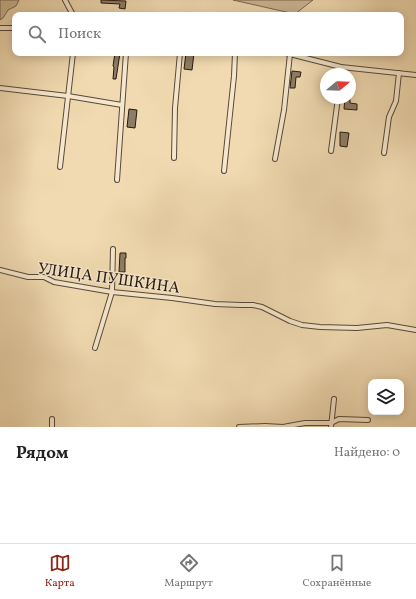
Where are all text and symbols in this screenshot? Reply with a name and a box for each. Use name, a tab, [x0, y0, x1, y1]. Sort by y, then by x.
search box	[12, 12, 404, 56]
icon: search	[26, 23, 48, 45]
text: Поиск	[58, 24, 101, 45]
north arrow	[320, 68, 356, 104]
street label: УЛИЦА ПУШКИНА	[36, 258, 181, 300]
map controls	[368, 379, 404, 415]
button: layers	[368, 379, 404, 415]
text: Рядом	[16, 442, 69, 465]
text: Найдено: 0	[334, 444, 400, 462]
tab: Карта	[45, 552, 75, 591]
tab: Маршрут	[164, 552, 213, 591]
tab: Сохранённые	[303, 552, 371, 591]

